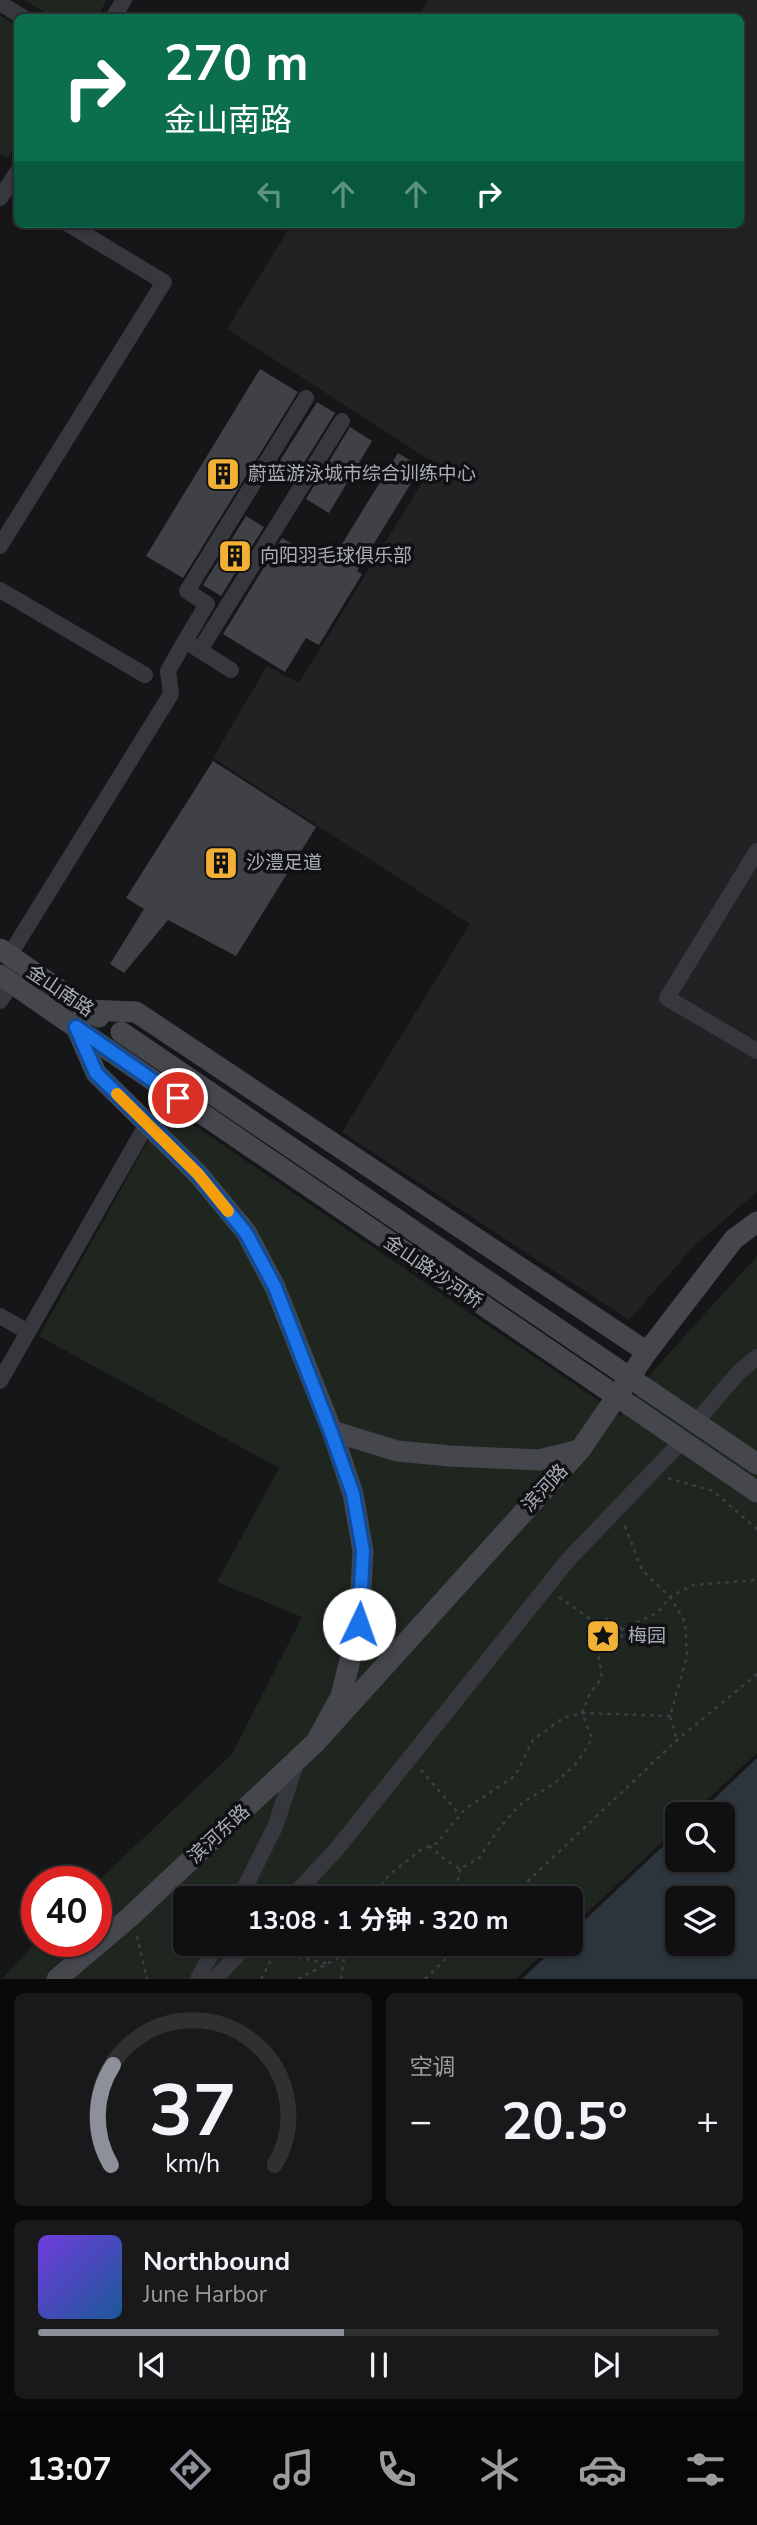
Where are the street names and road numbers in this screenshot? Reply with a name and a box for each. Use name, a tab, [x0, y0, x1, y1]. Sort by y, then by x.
street label: 金山南路	[21, 959, 99, 1023]
street label: 金山路沙河桥	[378, 1229, 488, 1315]
street label: 滨河路	[516, 1458, 574, 1518]
street label: 滨河东路	[182, 1799, 256, 1869]

